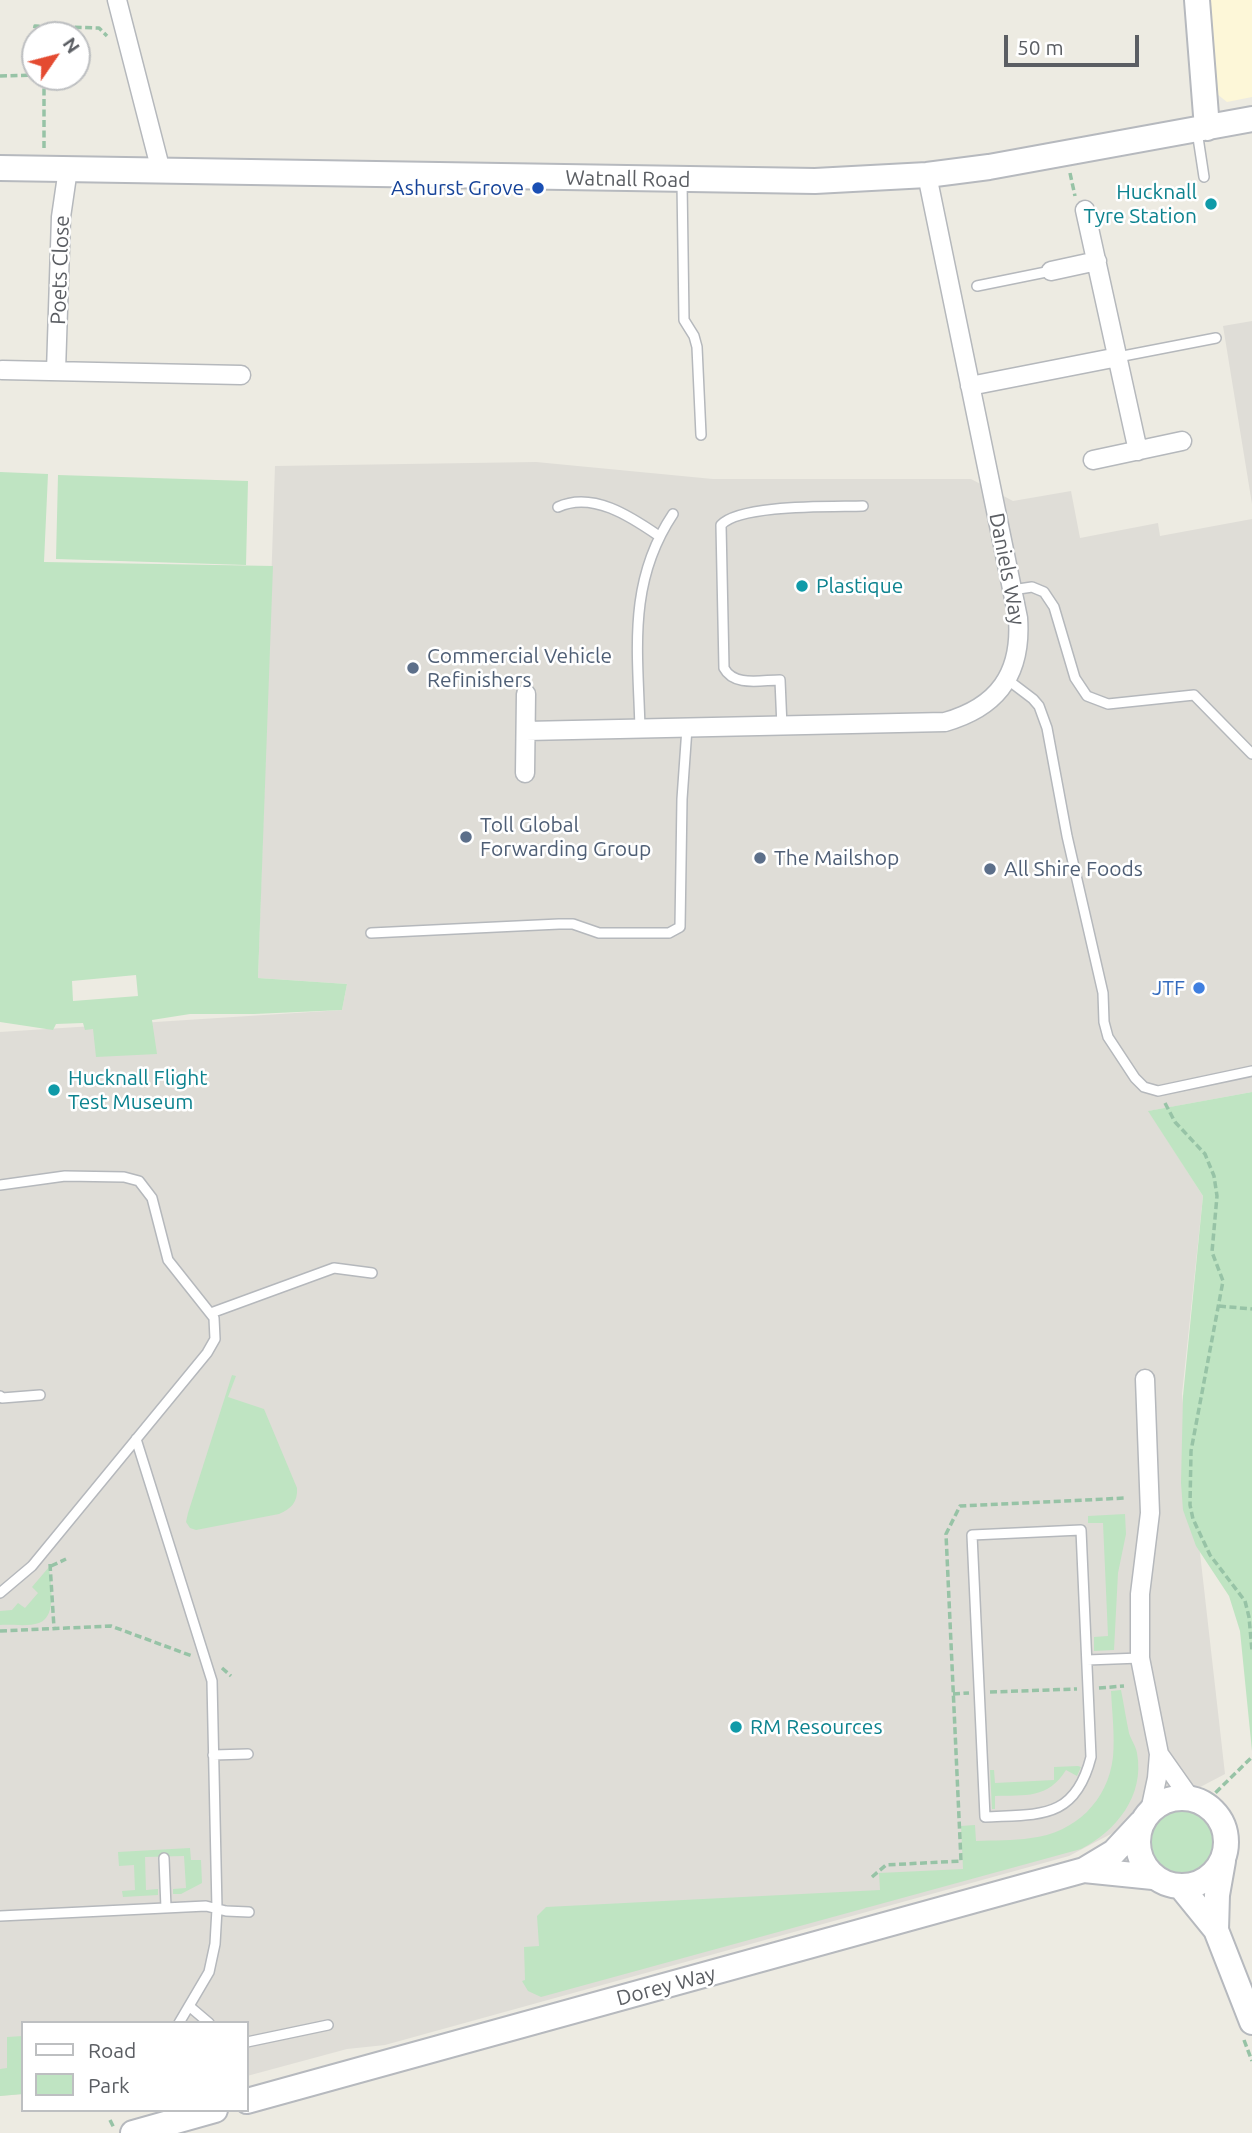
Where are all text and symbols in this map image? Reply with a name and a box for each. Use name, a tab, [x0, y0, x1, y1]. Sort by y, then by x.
north arrow	[21, 21, 91, 91]
scale bar	[1007, 21, 1142, 65]
text: N	[58, 33, 85, 57]
text: 50 m	[1017, 35, 1064, 59]
street label: Watnall Road	[565, 165, 691, 193]
place label: Ashurst Grove	[391, 175, 524, 201]
place label: Hucknall Tyre Station	[1084, 179, 1197, 229]
marker: Ashurst Grove	[530, 180, 546, 196]
marker: Hucknall Tyre Station	[1203, 196, 1219, 212]
street label: Poets Close	[45, 215, 75, 325]
street label: Daniels Way	[984, 511, 1030, 627]
place label: Plastique	[816, 573, 903, 599]
marker: Plastique	[794, 578, 810, 594]
place label: Commercial Vehicle Refinishers	[427, 643, 612, 693]
marker: Commercial Vehicle Refinishers	[405, 660, 421, 676]
place label: Toll Global Forwarding Group	[480, 812, 651, 862]
marker: Toll Global Forwarding Group	[458, 829, 474, 845]
place label: The Mailshop	[774, 845, 899, 871]
marker: The Mailshop	[752, 850, 768, 866]
place label: All Shire Foods	[1004, 856, 1143, 882]
marker: All Shire Foods	[982, 861, 998, 877]
place label: JTF	[1152, 975, 1185, 1001]
marker: JTF	[1191, 980, 1207, 996]
place label: Hucknall Flight Test Museum	[68, 1065, 208, 1115]
marker: Hucknall Flight Test Museum	[46, 1082, 62, 1098]
place label: RM Resources	[750, 1714, 883, 1740]
marker: RM Resources	[728, 1719, 744, 1735]
street label: Dorey Way	[614, 1961, 718, 2011]
legend	[21, 2021, 248, 2112]
text: Road	[88, 2038, 136, 2062]
text: Park	[88, 2073, 130, 2097]

